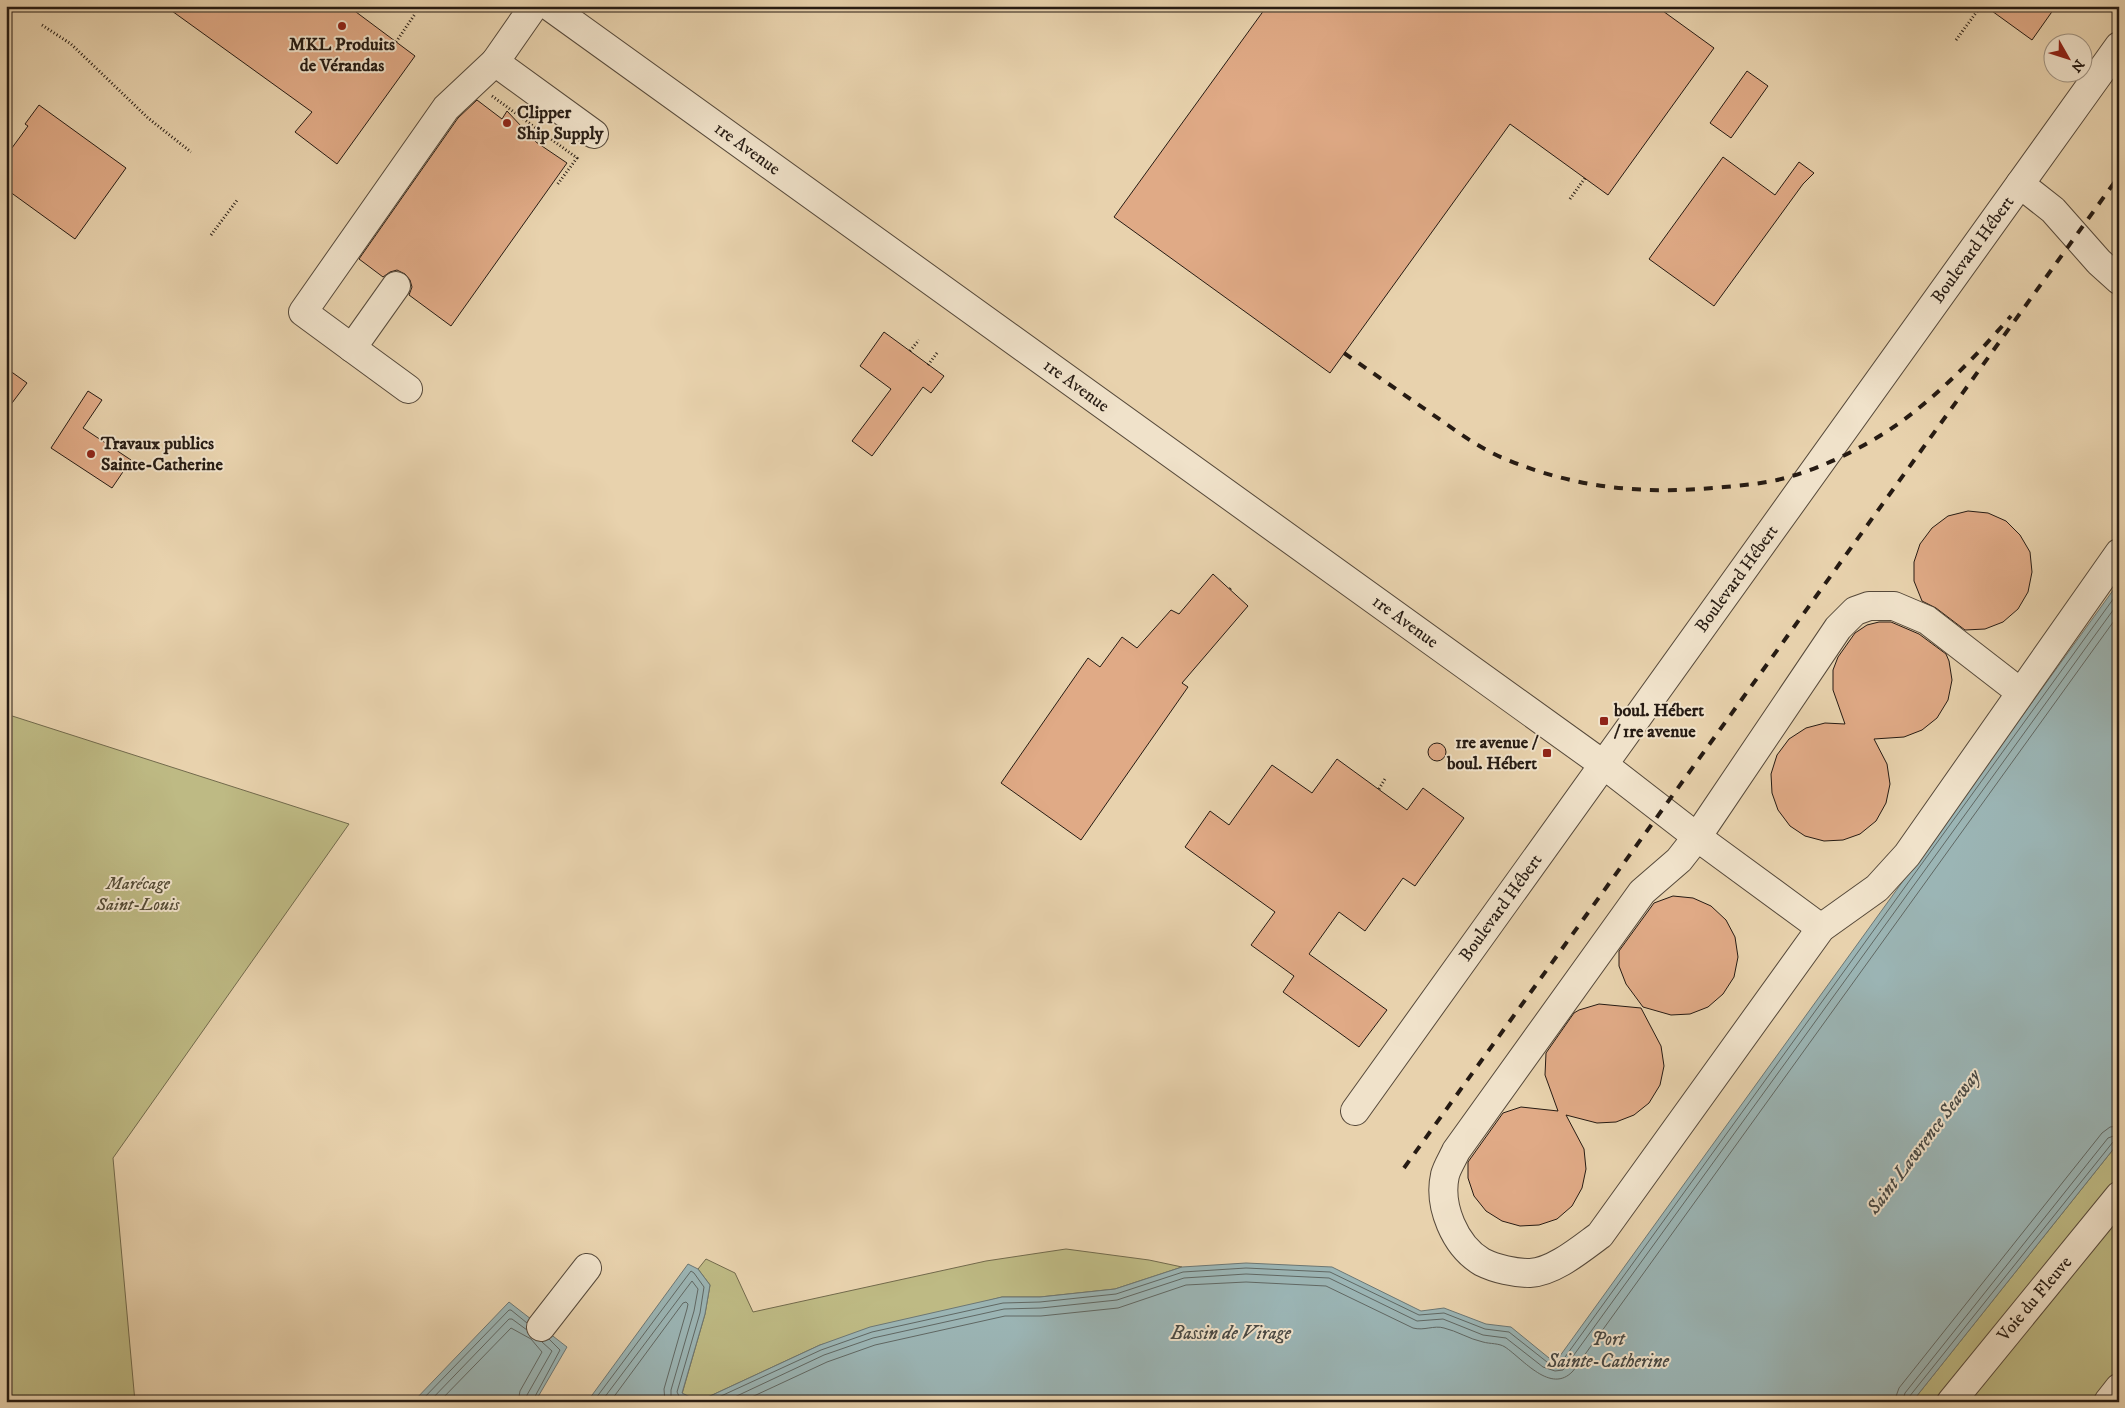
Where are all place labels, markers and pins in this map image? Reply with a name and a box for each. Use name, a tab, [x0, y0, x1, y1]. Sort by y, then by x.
marker: MKL Produits de Vérandas	[336, 20, 348, 32]
place label: MKL Produits de Vérandas	[289, 34, 395, 77]
place label: Clipper Ship Supply	[517, 102, 604, 145]
marker: Clipper Ship Supply	[501, 117, 513, 129]
place label: Travaux publics Sainte-Catherine	[100, 433, 223, 476]
marker: Travaux publics Sainte-Catherine	[85, 448, 97, 460]
place label: boul. Hébert / 1re avenue	[1613, 700, 1704, 743]
marker: boul. Hébert / 1re avenue	[1598, 715, 1610, 727]
place label: 1re avenue / boul. Hébert	[1446, 732, 1539, 775]
marker: 1re avenue / boul. Hébert	[1541, 747, 1553, 759]

